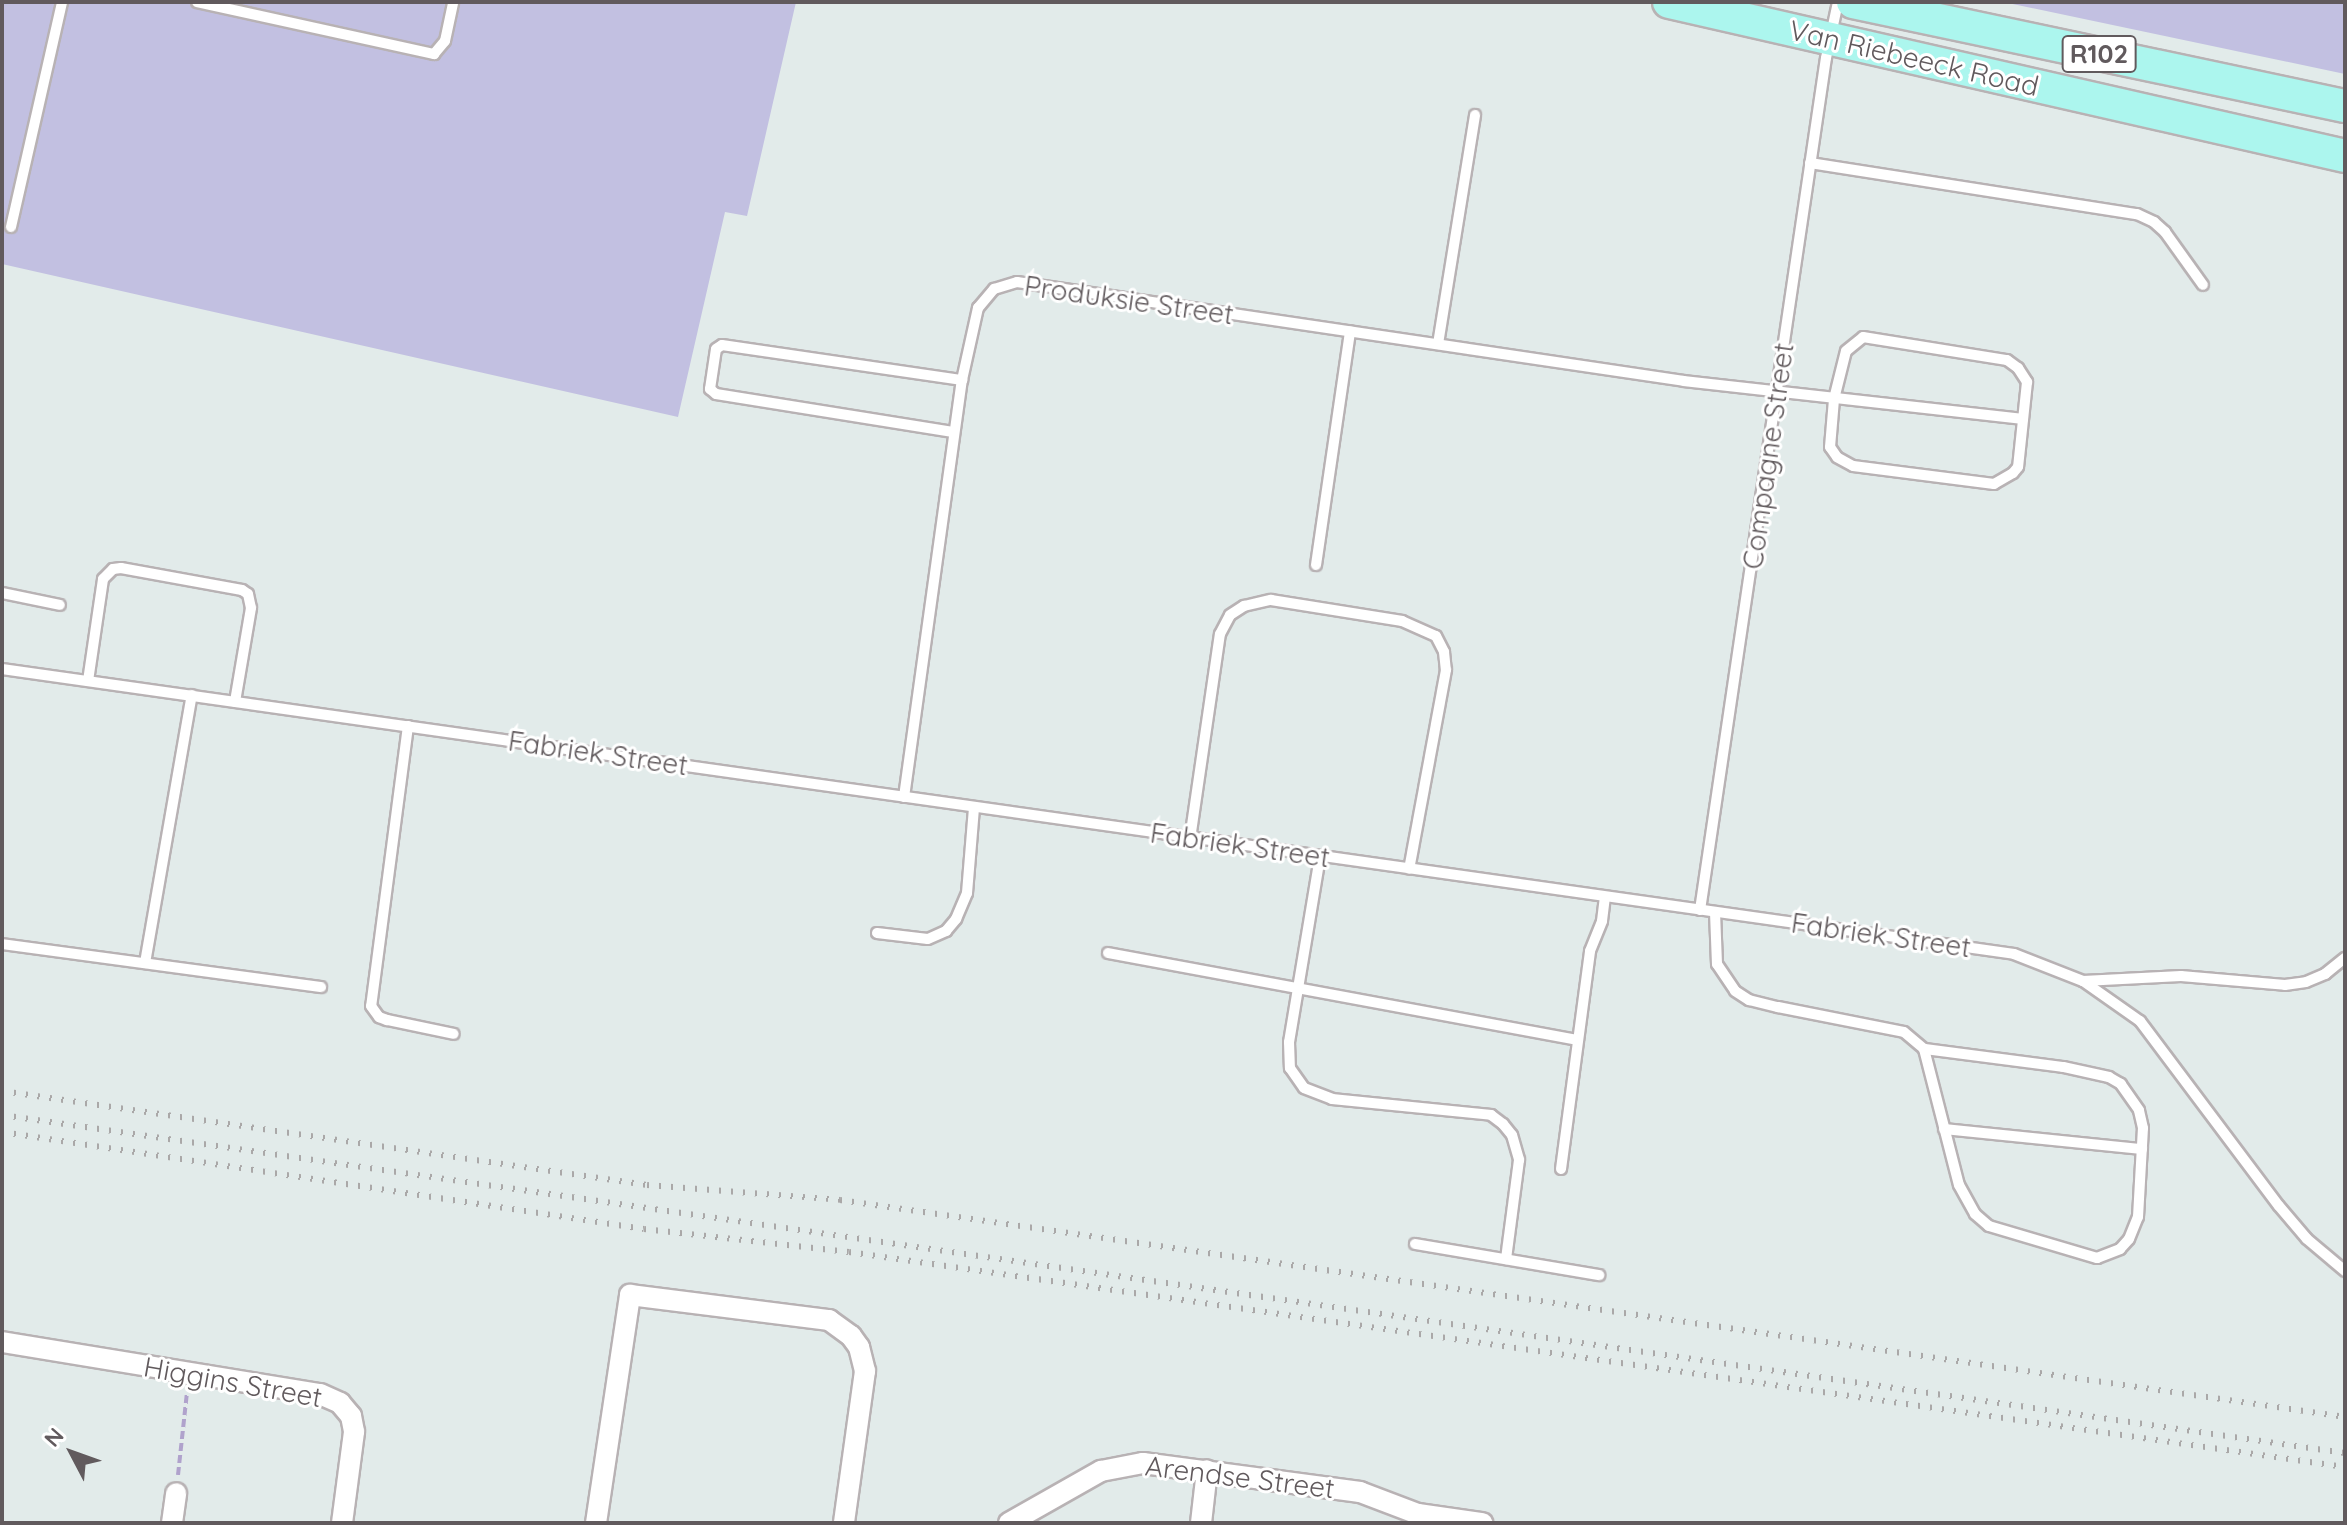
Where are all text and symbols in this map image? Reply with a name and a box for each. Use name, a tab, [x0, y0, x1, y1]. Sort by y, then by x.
street label: Van Riebeeck Road	[1786, 13, 2042, 103]
road number: R102	[2061, 32, 2137, 76]
street label: Produksie Street	[1022, 269, 1236, 331]
street label: Compagne Street	[1735, 341, 1801, 571]
street label: Fabriek Street	[506, 724, 690, 782]
street label: Fabriek Street	[1148, 816, 1332, 874]
street label: Fabriek Street	[1789, 906, 1973, 964]
street label: Higgins Street	[141, 1350, 325, 1414]
north arrow	[32, 1413, 112, 1493]
text: N	[38, 1422, 70, 1453]
street label: Arendse Street	[1143, 1449, 1337, 1505]

